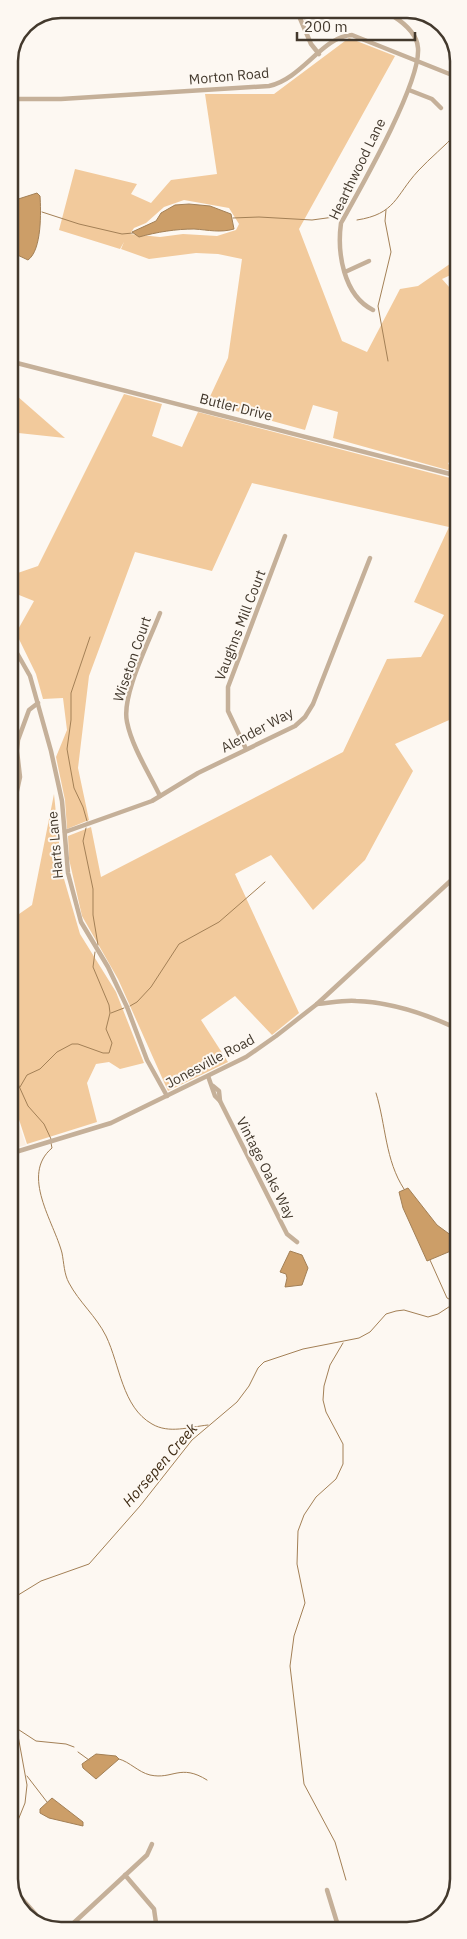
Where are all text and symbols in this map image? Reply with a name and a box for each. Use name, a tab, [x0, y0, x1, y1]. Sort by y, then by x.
scale bar	[297, 10, 414, 42]
text: 200 m	[304, 17, 348, 36]
street label: Morton Road	[188, 64, 270, 88]
street label: Hearthwood Lane	[325, 115, 390, 223]
street label: Butler Drive	[198, 389, 275, 425]
street label: Vaughns Mill Court	[211, 567, 269, 683]
street label: Wiseton Court	[109, 614, 155, 704]
street label: Alender Way	[218, 703, 296, 757]
street label: Harts Lane	[43, 810, 67, 880]
street label: Jonesville Road	[162, 1030, 258, 1092]
street label: Vintage Oaks Way	[233, 1114, 299, 1222]
water label: Horsepen Creek	[118, 1419, 201, 1510]

